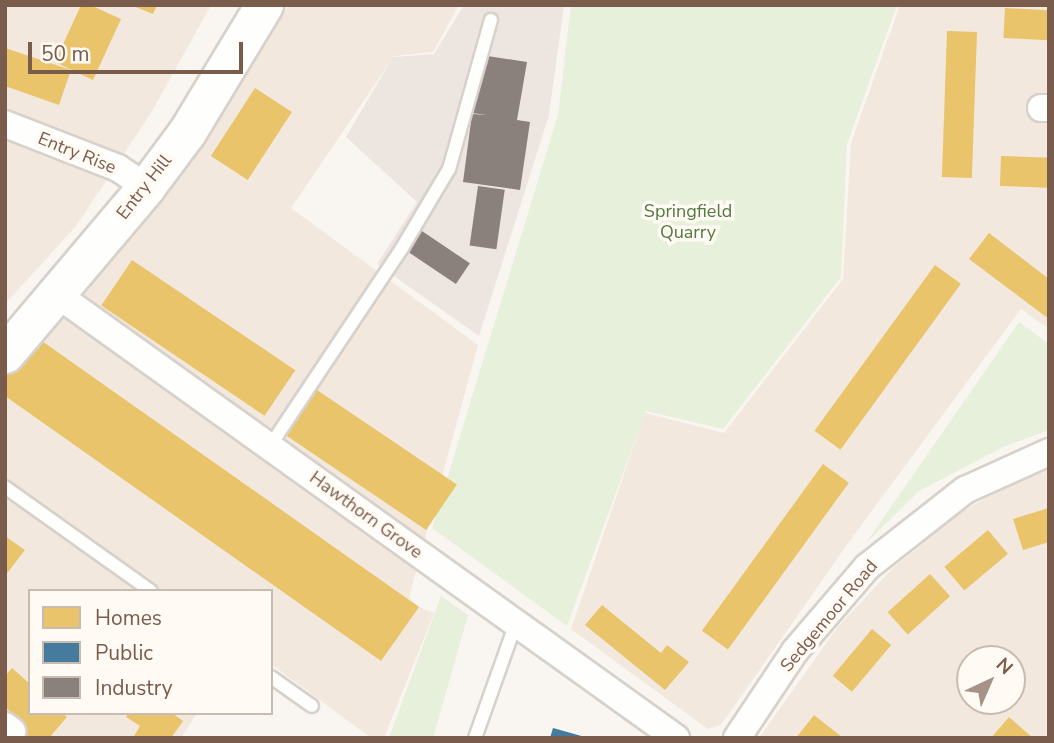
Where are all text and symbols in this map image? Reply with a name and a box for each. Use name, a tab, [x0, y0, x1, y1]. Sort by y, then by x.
scale bar	[32, 28, 247, 72]
text: 50 m	[41, 40, 90, 68]
street label: Entry Rise	[35, 128, 119, 178]
street label: Entry Hill	[112, 150, 176, 224]
park label: Springfield Quarry	[644, 201, 732, 244]
street label: Hawthorn Grove	[305, 467, 427, 563]
street label: Sedgemoor Road	[776, 556, 882, 676]
legend	[28, 589, 273, 715]
text: Homes	[95, 604, 162, 632]
text: Public	[95, 639, 153, 667]
north arrow	[956, 645, 1026, 715]
text: N	[990, 652, 1018, 681]
text: Industry	[95, 674, 173, 702]

